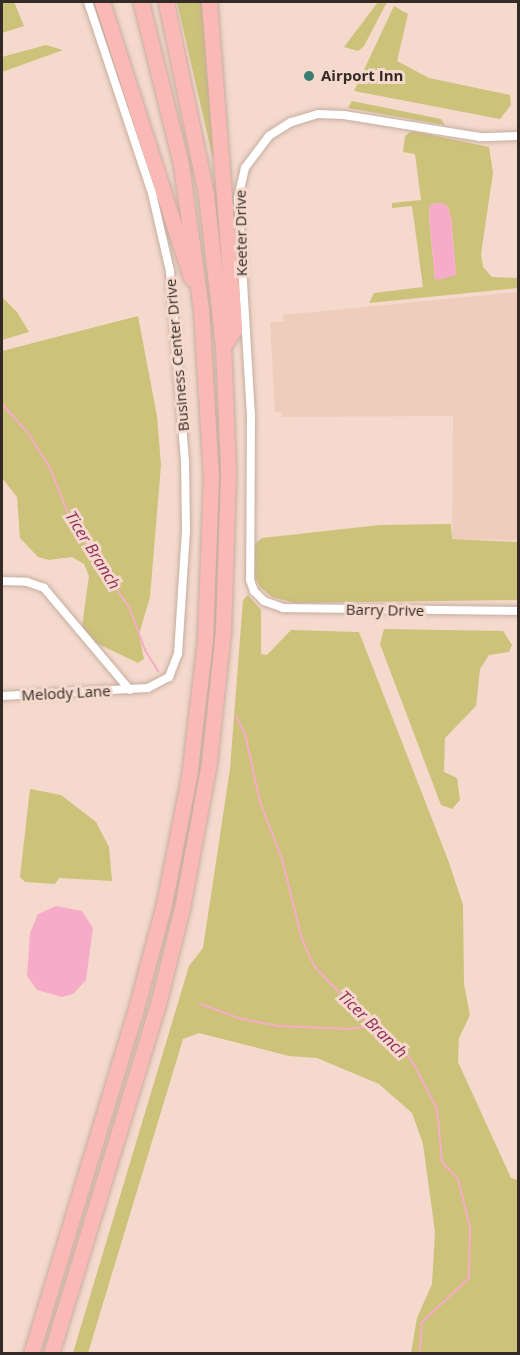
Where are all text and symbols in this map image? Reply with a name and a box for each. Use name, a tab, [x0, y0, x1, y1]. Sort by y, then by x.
place label: Airport Inn	[321, 67, 403, 85]
marker: Airport Inn	[302, 69, 316, 83]
street label: Keeter Drive	[231, 190, 251, 276]
street label: Business Center Drive	[161, 278, 193, 432]
water label: Ticer Branch	[61, 507, 125, 593]
street label: Barry Drive	[346, 600, 424, 620]
street label: Melody Lane	[21, 682, 111, 704]
water label: Ticer Branch	[335, 986, 411, 1062]

